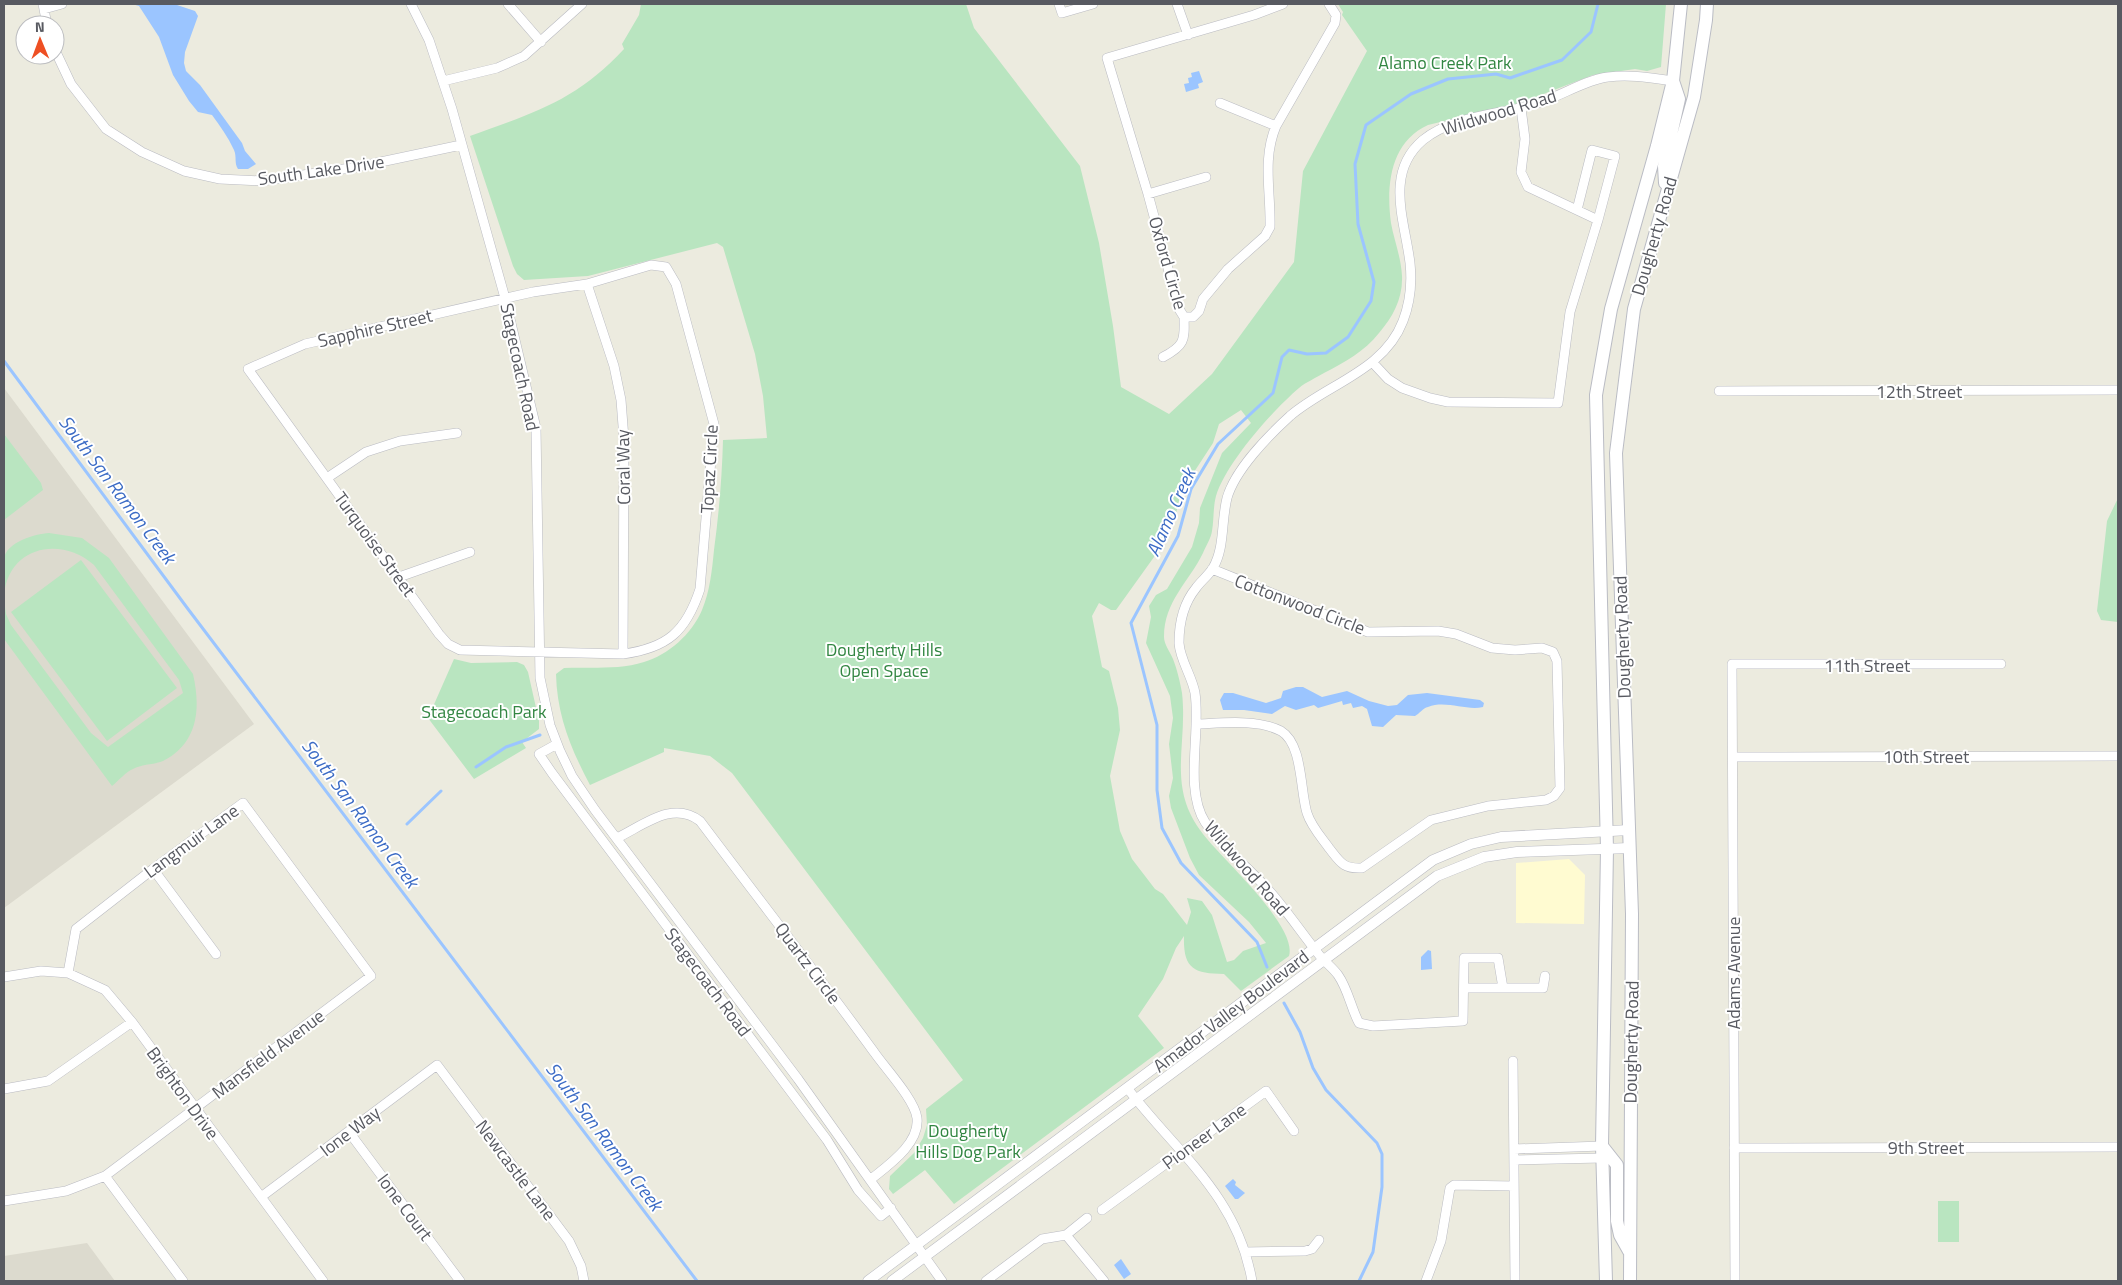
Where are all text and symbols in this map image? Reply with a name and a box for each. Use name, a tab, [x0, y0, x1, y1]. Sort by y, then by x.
north arrow	[15, 15, 65, 65]
text: N	[35, 16, 45, 37]
park label: Alamo Creek Park	[1378, 49, 1512, 76]
street label: Wildwood Road	[1438, 82, 1560, 142]
street label: South Lake Drive	[256, 148, 386, 192]
street label: Dougherty Road	[1624, 173, 1684, 299]
street label: Oxford Circle	[1142, 213, 1194, 313]
street label: Stagecoach Road	[493, 301, 547, 433]
street label: Sapphire Street	[315, 302, 436, 354]
street label: 12th Street	[1876, 378, 1963, 405]
water label: South San Ramon Creek	[52, 408, 185, 572]
street label: Topaz Circle	[693, 424, 725, 514]
street label: Coral Way	[609, 429, 637, 505]
water label: Alamo Creek	[1138, 461, 1203, 561]
street label: Turquoise Street	[328, 486, 423, 603]
street label: Cottonwood Circle	[1231, 567, 1369, 641]
street label: Dougherty Road	[1606, 575, 1638, 699]
park label: Dougherty Hills Open Space	[826, 636, 942, 684]
street label: 11th Street	[1824, 652, 1911, 679]
park label: Stagecoach Park	[421, 698, 547, 725]
water label: South San Ramon Creek	[295, 732, 428, 896]
street label: 10th Street	[1883, 743, 1970, 770]
street label: Langmuir Lane	[138, 797, 244, 885]
street label: Wildwood Road	[1198, 814, 1296, 922]
street label: Quartz Circle	[768, 917, 848, 1009]
street label: Adams Avenue	[1720, 917, 1747, 1029]
street label: Stagecoach Road	[658, 922, 758, 1042]
street label: Amador Valley Boulevard	[1147, 943, 1315, 1079]
street label: Dougherty Road	[1616, 980, 1646, 1104]
street label: Mansfield Avenue	[206, 1003, 330, 1105]
street label: Brighton Drive	[140, 1041, 226, 1145]
water label: South San Ramon Creek	[539, 1055, 672, 1219]
street label: Pioneer Lane	[1156, 1096, 1252, 1176]
street label: Ione Way	[314, 1099, 386, 1163]
street label: Newcastle Lane	[469, 1114, 563, 1226]
park label: Dougherty Hills Dog Park	[915, 1117, 1021, 1165]
street label: 9th Street	[1888, 1134, 1965, 1161]
street label: Ione Court	[371, 1168, 440, 1247]

